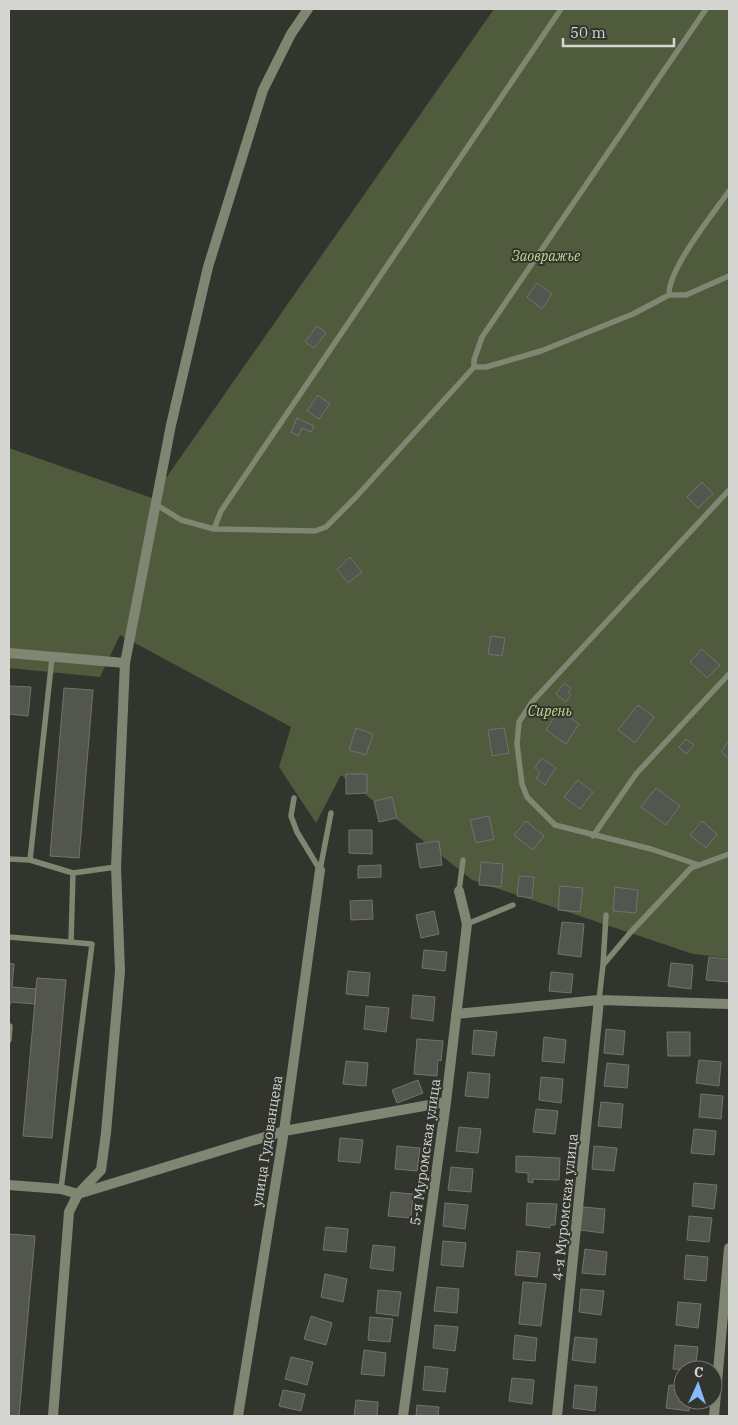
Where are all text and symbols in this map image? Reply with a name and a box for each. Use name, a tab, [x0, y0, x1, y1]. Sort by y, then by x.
scale bar	[563, 15, 674, 47]
text: 50 m	[570, 23, 606, 42]
park label: Заовражье	[512, 247, 581, 265]
park label: Сирень	[528, 702, 572, 720]
street label: улица Гудованцева	[248, 1074, 286, 1208]
street label: 5-я Муромская улица	[406, 1077, 444, 1227]
street label: 4-я Муромская улица	[548, 1132, 582, 1282]
north arrow	[673, 1360, 723, 1410]
text: С	[694, 1363, 704, 1381]

